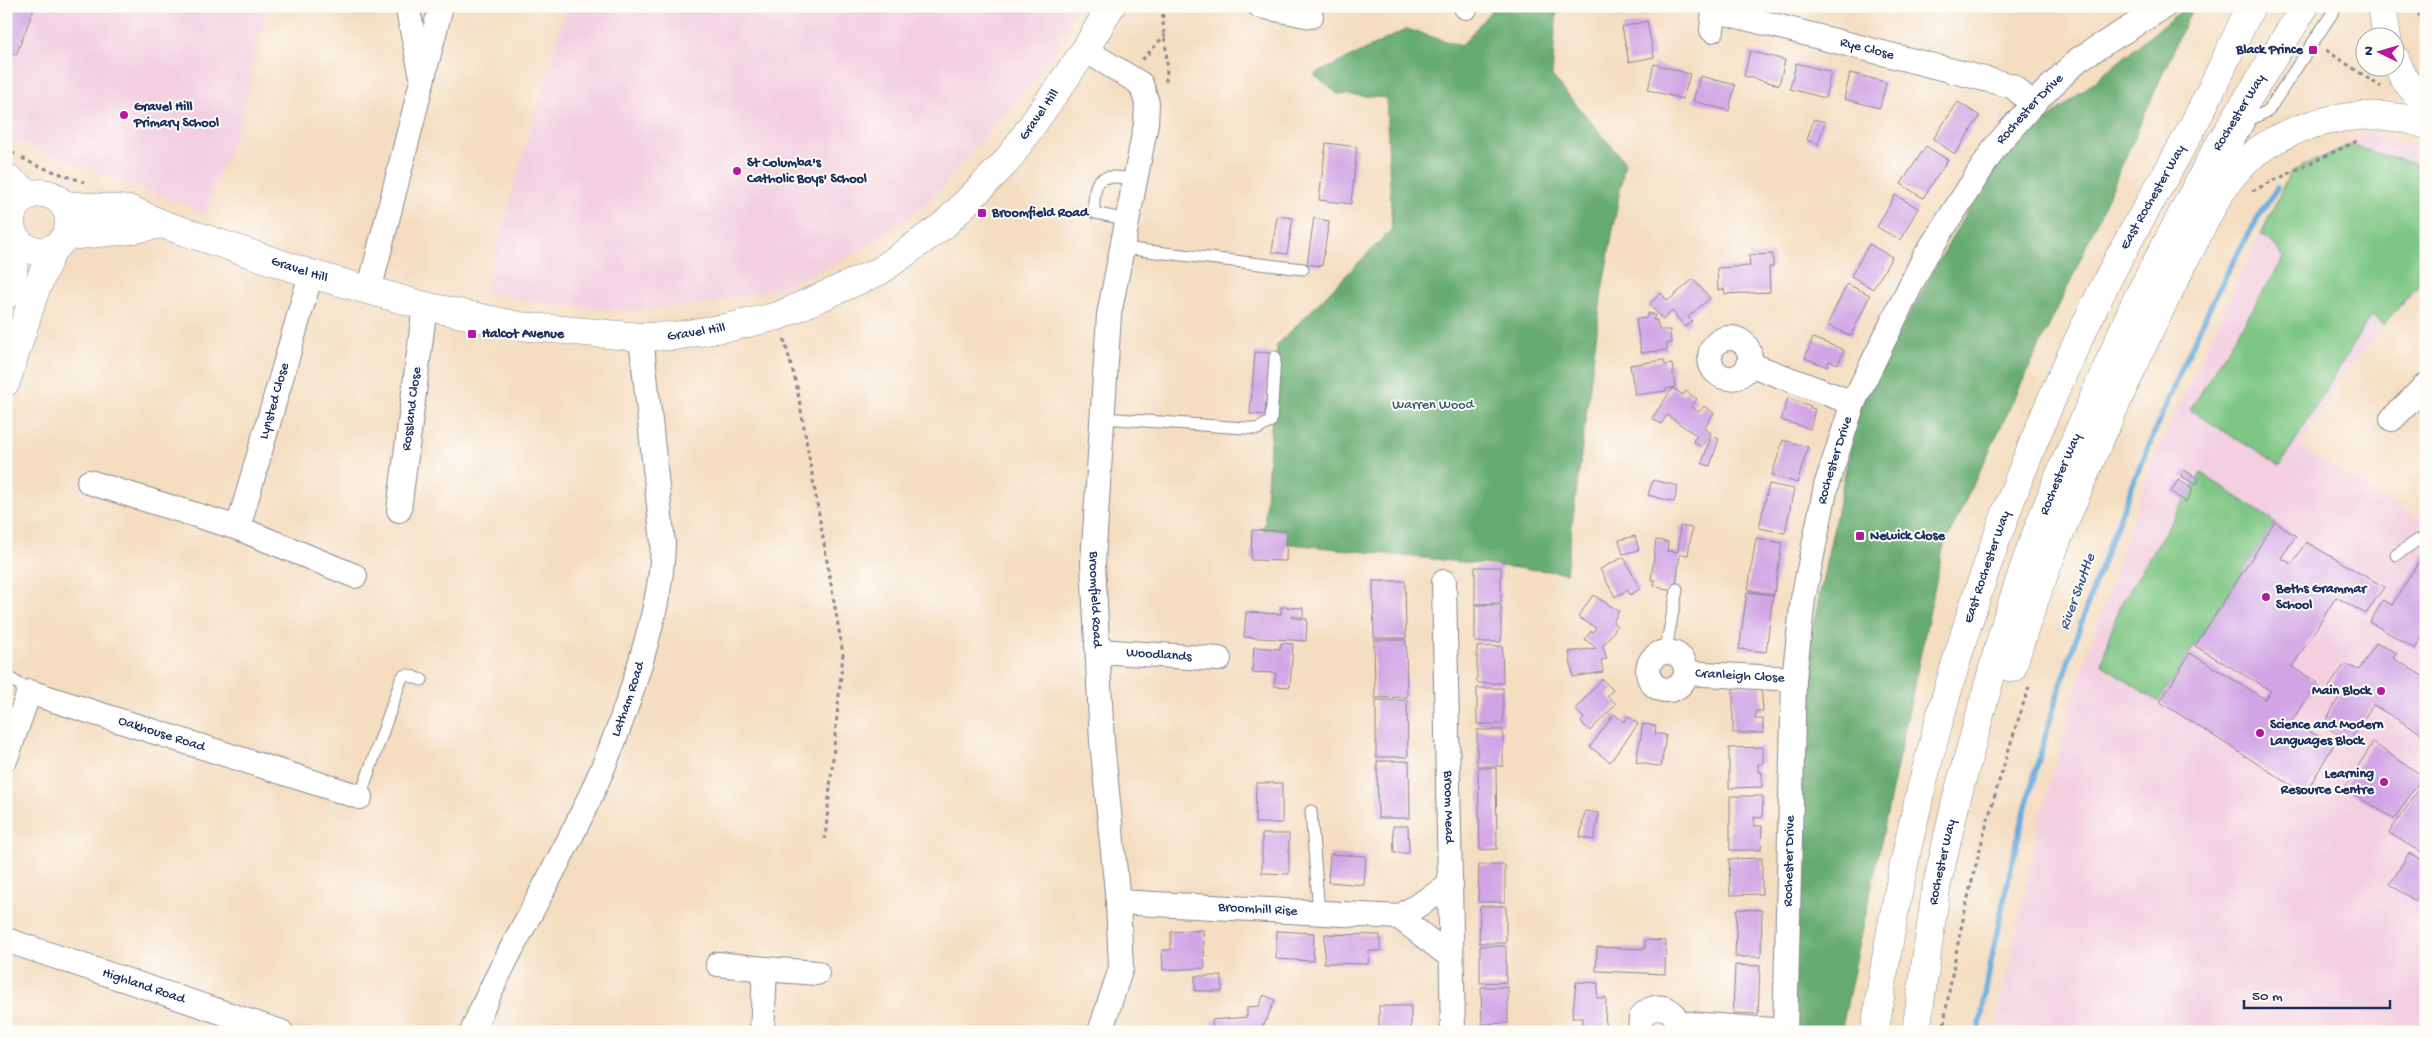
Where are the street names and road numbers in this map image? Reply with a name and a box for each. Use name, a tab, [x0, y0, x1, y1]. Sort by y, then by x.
street label: Rye Close	[1838, 34, 1897, 64]
street label: Rochester Drive	[1993, 70, 2068, 148]
street label: Rochester Way	[2209, 71, 2269, 154]
street label: Gravel Hill	[1016, 86, 1063, 144]
street label: East Rochester Way	[2116, 142, 2189, 253]
street label: Gravel Hill	[269, 253, 330, 287]
street label: Gravel Hill	[667, 319, 727, 345]
street label: Lynsted Close	[255, 360, 294, 441]
street label: Rossland Close	[398, 365, 426, 452]
street label: Rochester Drive	[1814, 414, 1857, 506]
street label: Rochester Way	[2036, 431, 2085, 518]
street label: East Rochester Way	[1960, 508, 2015, 626]
street label: Broomfield Road	[1084, 550, 1106, 650]
street label: Woodlands	[1126, 644, 1193, 666]
street label: Latham Road	[608, 658, 649, 739]
street label: Cranleigh Close	[1695, 665, 1786, 687]
street label: Oakhouse Road	[116, 712, 209, 756]
street label: Broom Mead	[1439, 769, 1458, 845]
street label: Rochester Drive	[1780, 815, 1799, 907]
street label: Rochester Way	[1925, 818, 1960, 906]
street label: Broomhill Rise	[1217, 899, 1299, 920]
street label: Highland Road	[100, 964, 189, 1008]

